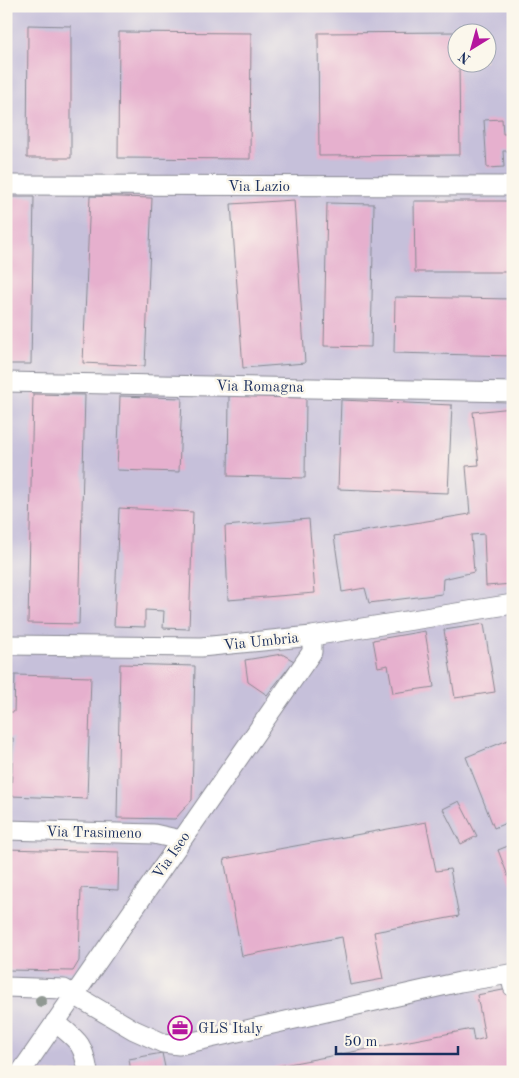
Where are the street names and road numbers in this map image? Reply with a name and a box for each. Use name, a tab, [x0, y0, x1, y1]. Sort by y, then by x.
street label: Via Lazio	[228, 180, 290, 195]
street label: Via Romagna	[216, 379, 305, 396]
street label: Via Umbria	[223, 631, 300, 654]
street label: Via Trasimeno	[46, 825, 142, 842]
street label: Via Iseo	[151, 830, 194, 882]

